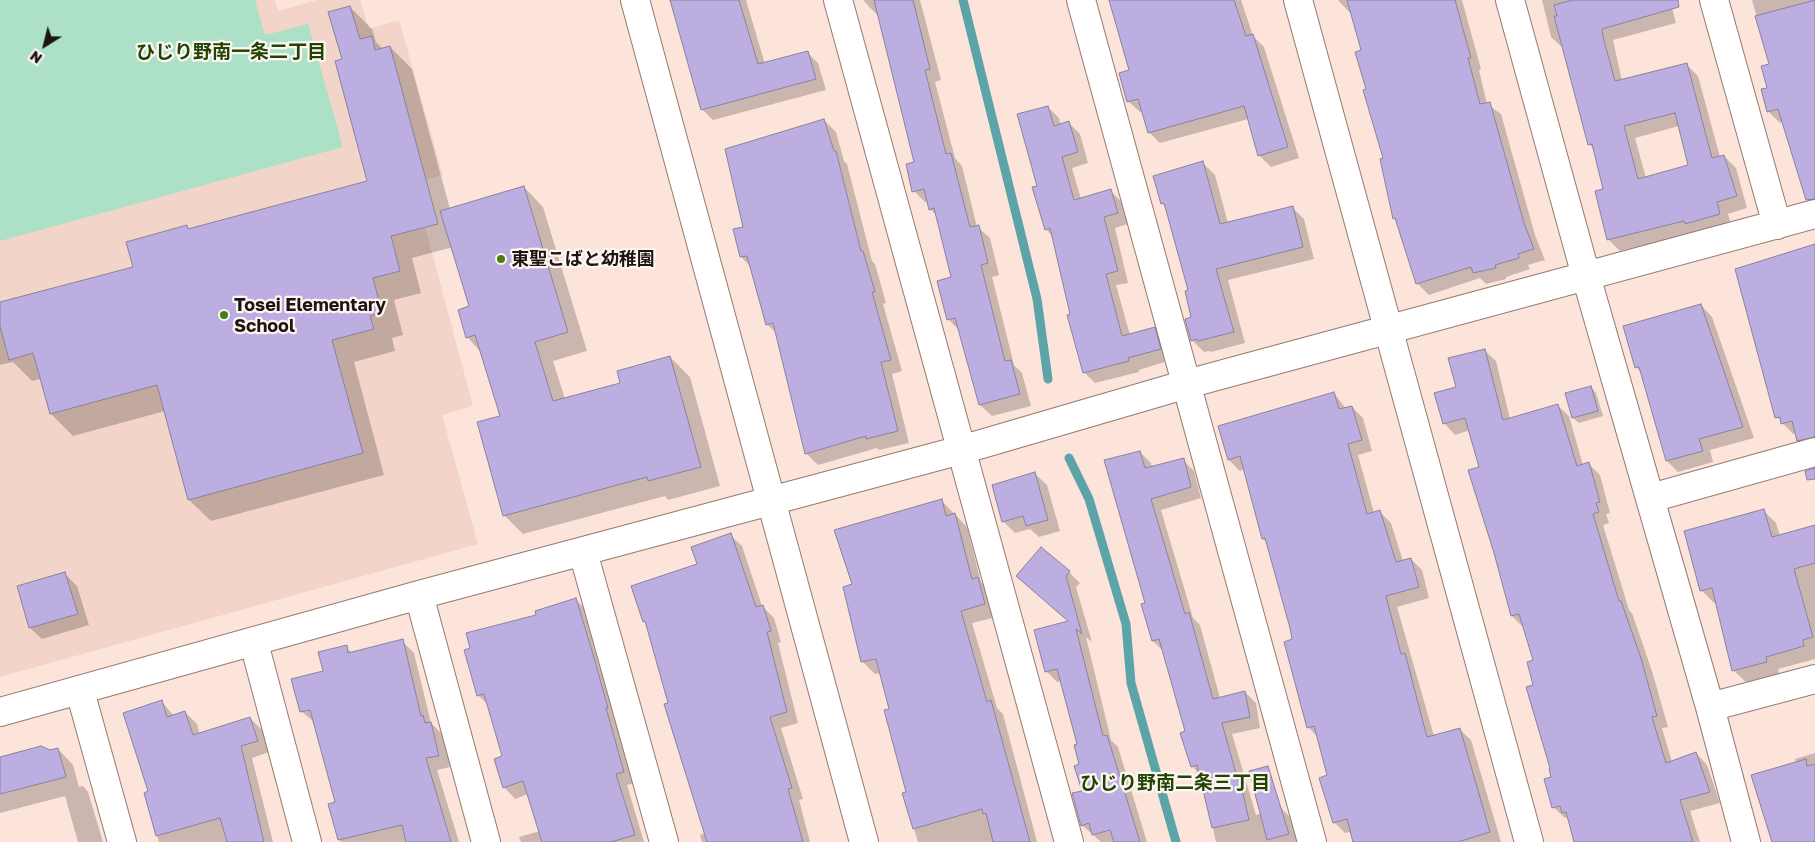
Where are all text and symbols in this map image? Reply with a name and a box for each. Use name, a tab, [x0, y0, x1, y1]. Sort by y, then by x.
north arrow	[20, 20, 70, 70]
district label: ひじり野南一条二丁目	[136, 41, 326, 63]
text: N	[27, 48, 45, 68]
place label: 東聖こばと幼稚園	[511, 248, 655, 270]
marker: 東聖こばと幼稚園	[495, 253, 507, 265]
place label: Tosei Elementary School	[234, 294, 386, 336]
marker: Tosei Elementary School	[218, 309, 230, 321]
district label: ひじり野南二条三丁目	[1080, 772, 1270, 794]

